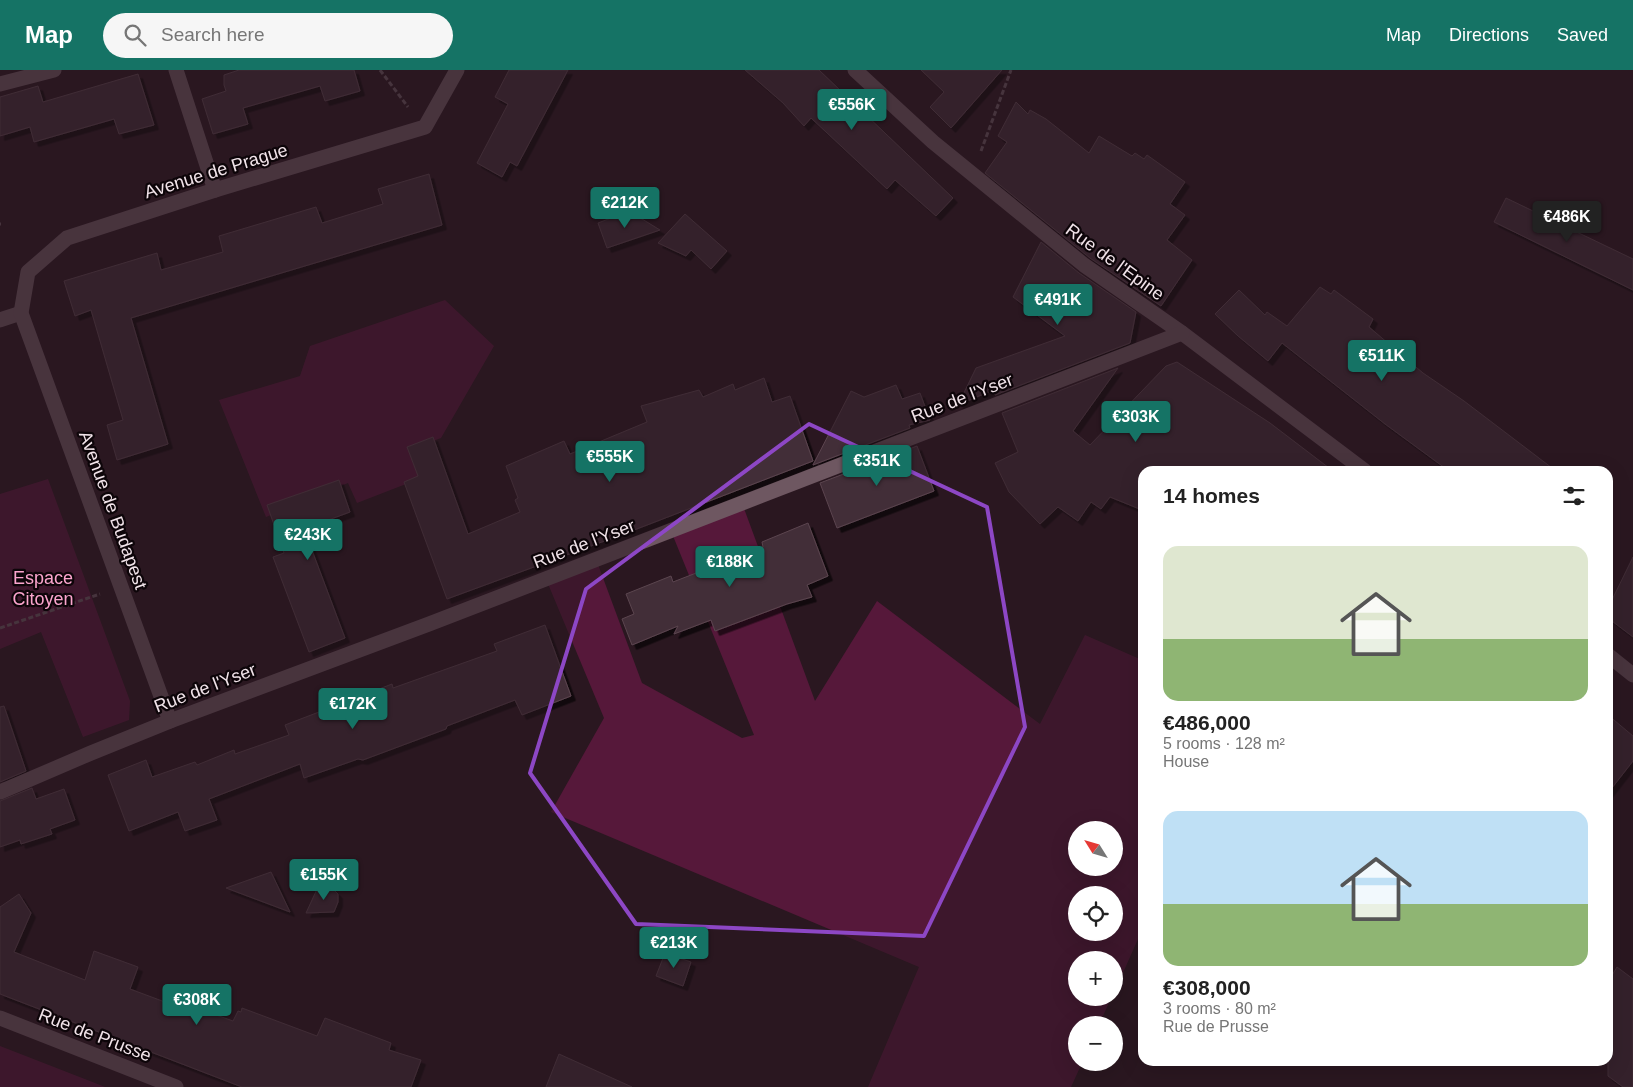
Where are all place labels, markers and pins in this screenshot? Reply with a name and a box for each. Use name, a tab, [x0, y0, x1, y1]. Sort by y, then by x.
pin: €556K	[817, 88, 887, 131]
pin: €212K	[590, 186, 660, 229]
pin: €486K	[1532, 200, 1602, 243]
pin: €491K	[1023, 284, 1093, 326]
pin: €511K	[1347, 340, 1417, 382]
pin: €303K	[1101, 400, 1171, 443]
pin: €555K	[575, 440, 645, 483]
pin: €351K	[842, 444, 912, 487]
pin: €243K	[273, 518, 343, 561]
pin: €188K	[695, 546, 765, 588]
pin: €172K	[318, 688, 388, 730]
pin: €155K	[289, 858, 359, 901]
pin: €213K	[639, 926, 709, 969]
pin: €308K	[162, 984, 232, 1026]

